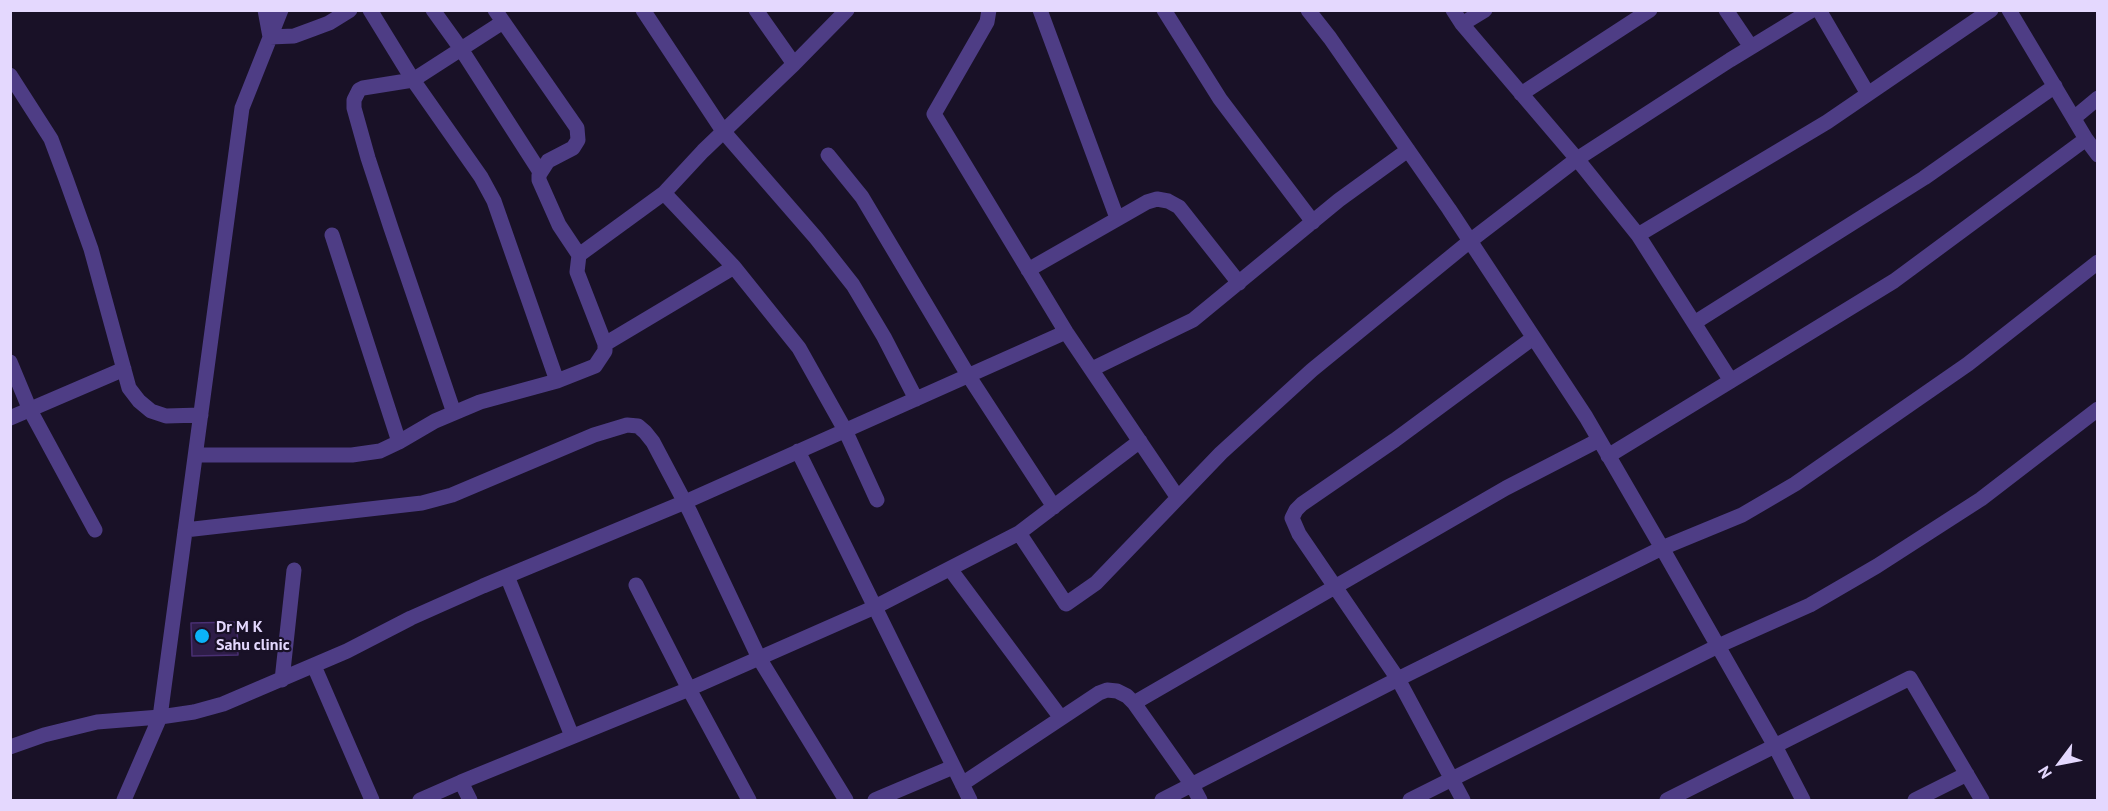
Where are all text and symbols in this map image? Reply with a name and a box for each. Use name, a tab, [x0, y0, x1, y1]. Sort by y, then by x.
place label: Dr M K Sahu clinic	[216, 617, 290, 655]
marker: Dr M K Sahu clinic	[193, 627, 211, 645]
north arrow	[2030, 733, 2090, 793]
text: N	[2033, 763, 2056, 782]

